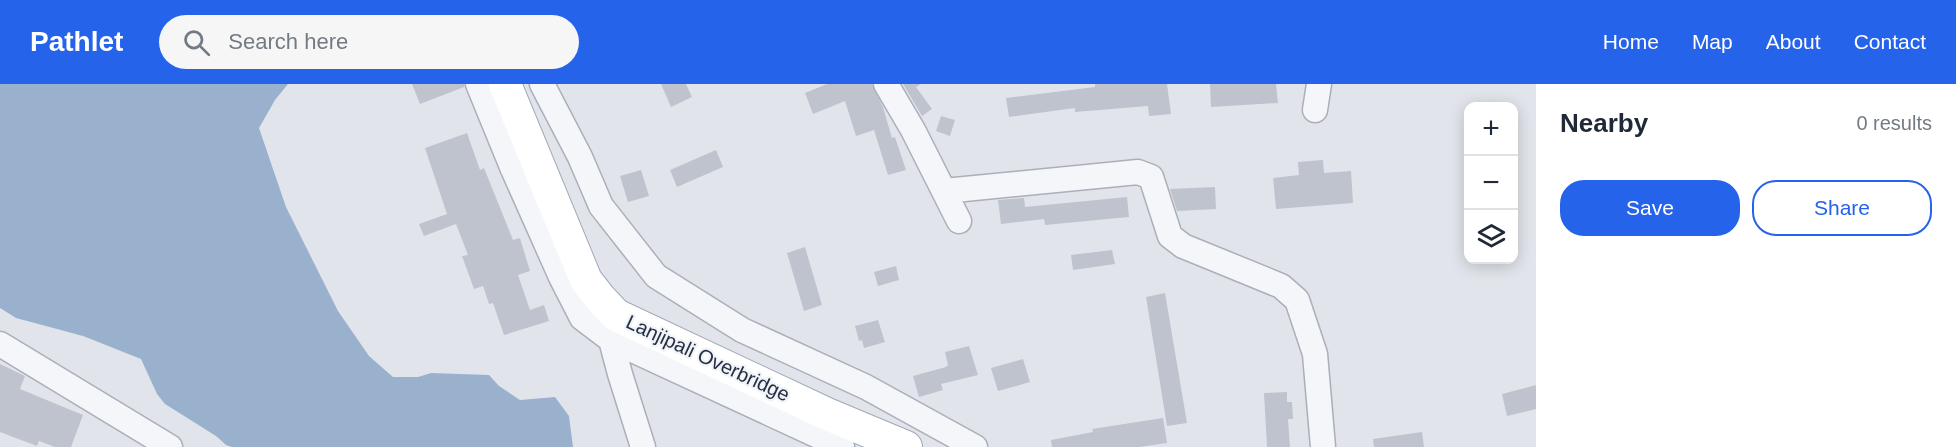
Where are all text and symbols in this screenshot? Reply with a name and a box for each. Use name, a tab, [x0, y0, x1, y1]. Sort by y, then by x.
search box	[159, 15, 579, 69]
text: Pathlet	[30, 26, 123, 57]
icon: search	[180, 26, 213, 59]
text: Search here	[228, 29, 348, 54]
text: Home	[1603, 30, 1659, 53]
text: Map	[1692, 30, 1733, 53]
text: About	[1766, 30, 1821, 53]
text: Contact	[1854, 30, 1926, 53]
map controls	[1464, 102, 1518, 264]
button: +	[1464, 102, 1518, 156]
text: Nearby	[1560, 108, 1648, 138]
text: 0 results	[1856, 112, 1932, 134]
button: −	[1464, 156, 1518, 210]
button: Save	[1560, 180, 1740, 236]
button: Share	[1752, 180, 1932, 236]
button: layers	[1464, 210, 1518, 264]
street label: Lanjipali Overbridge	[623, 310, 793, 406]

